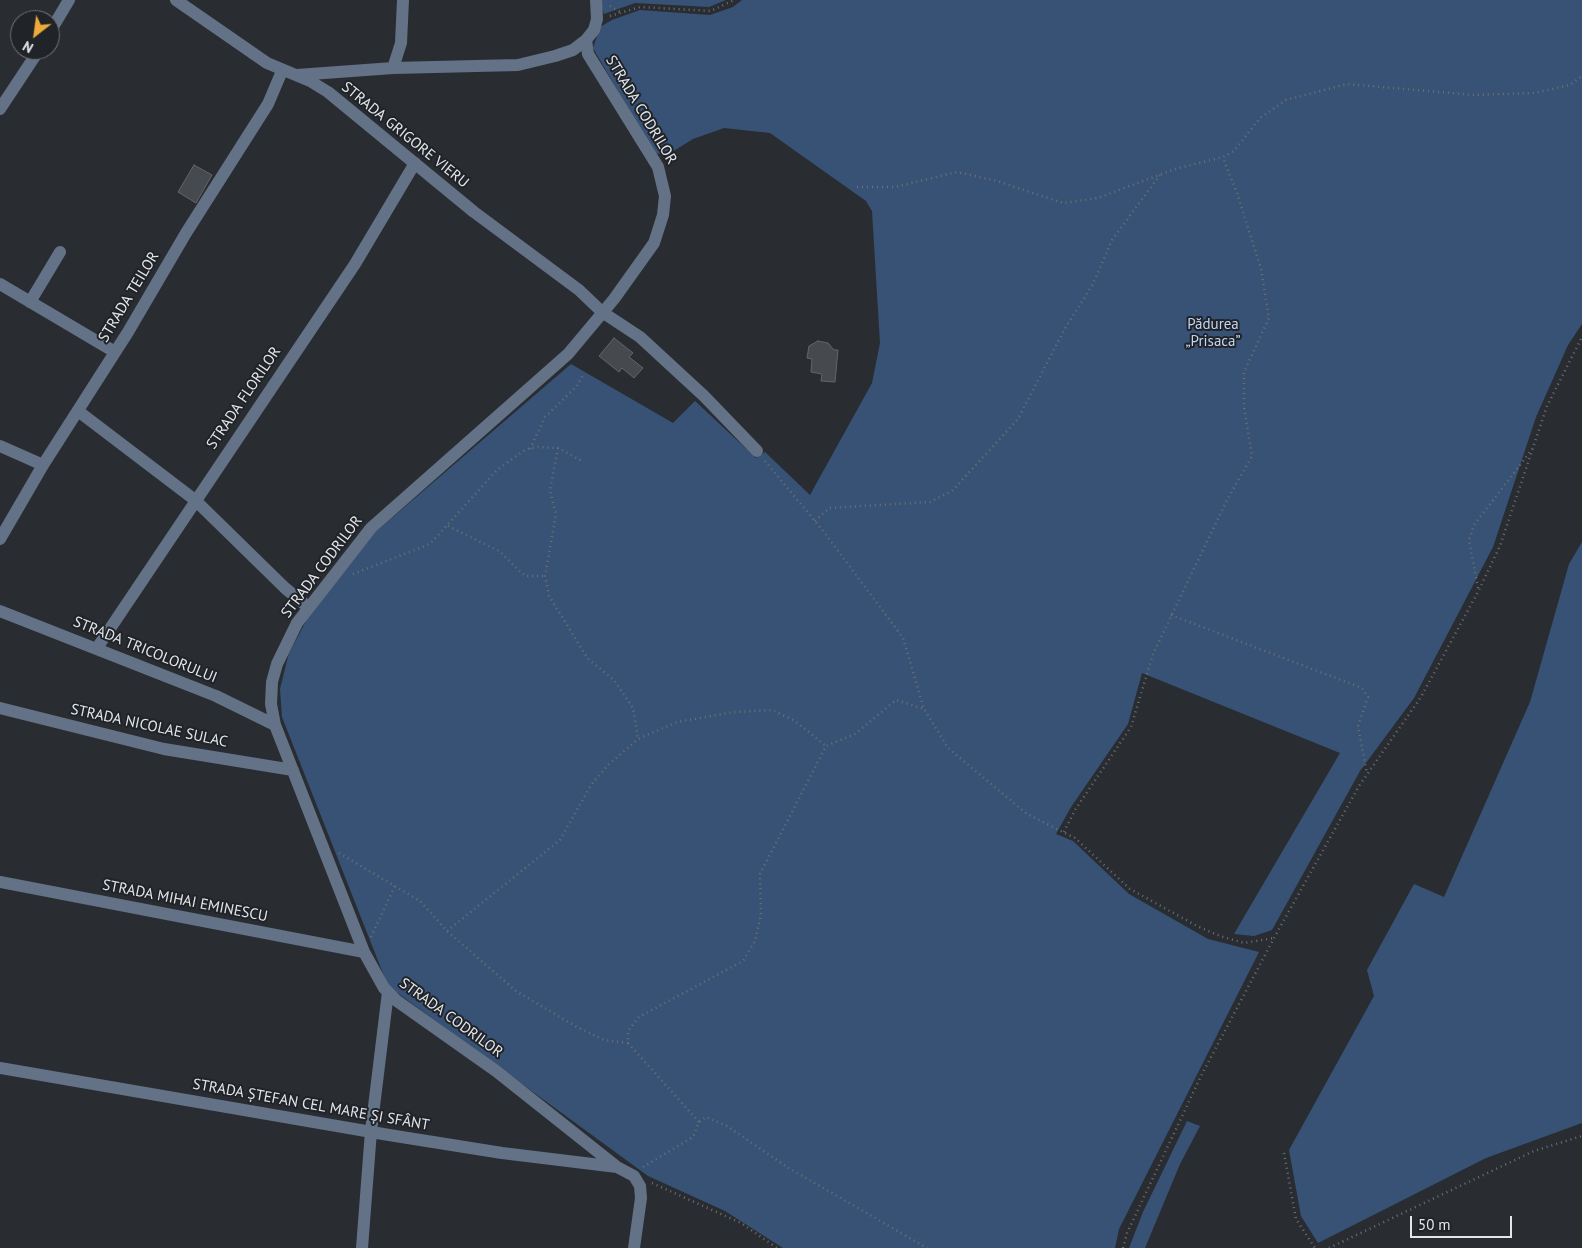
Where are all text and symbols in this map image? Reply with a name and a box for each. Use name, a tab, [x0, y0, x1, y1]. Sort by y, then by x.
north arrow	[10, 10, 60, 60]
text: N	[20, 37, 36, 57]
street label: STRADA CODRILOR	[602, 53, 680, 167]
street label: STRADA GRIGORE VIERU	[338, 78, 472, 192]
street label: STRADA TEILOR	[95, 248, 163, 346]
park label: Pădurea „Prisaca”	[1185, 316, 1241, 351]
street label: STRADA FLORILOR	[203, 343, 285, 453]
street label: STRADA CODRILOR	[278, 512, 366, 622]
street label: STRADA TRICOLORULUI	[70, 613, 220, 687]
street label: STRADA NICOLAE SULAC	[69, 701, 229, 751]
street label: STRADA MIHAI EMINESCU	[101, 876, 269, 926]
street label: STRADA CODRILOR	[396, 974, 506, 1062]
street label: STRADA ȘTEFAN CEL MARE ȘI SFÂNT	[191, 1075, 431, 1135]
scale bar	[1412, 1206, 1514, 1238]
text: 50 m	[1418, 1215, 1451, 1234]

